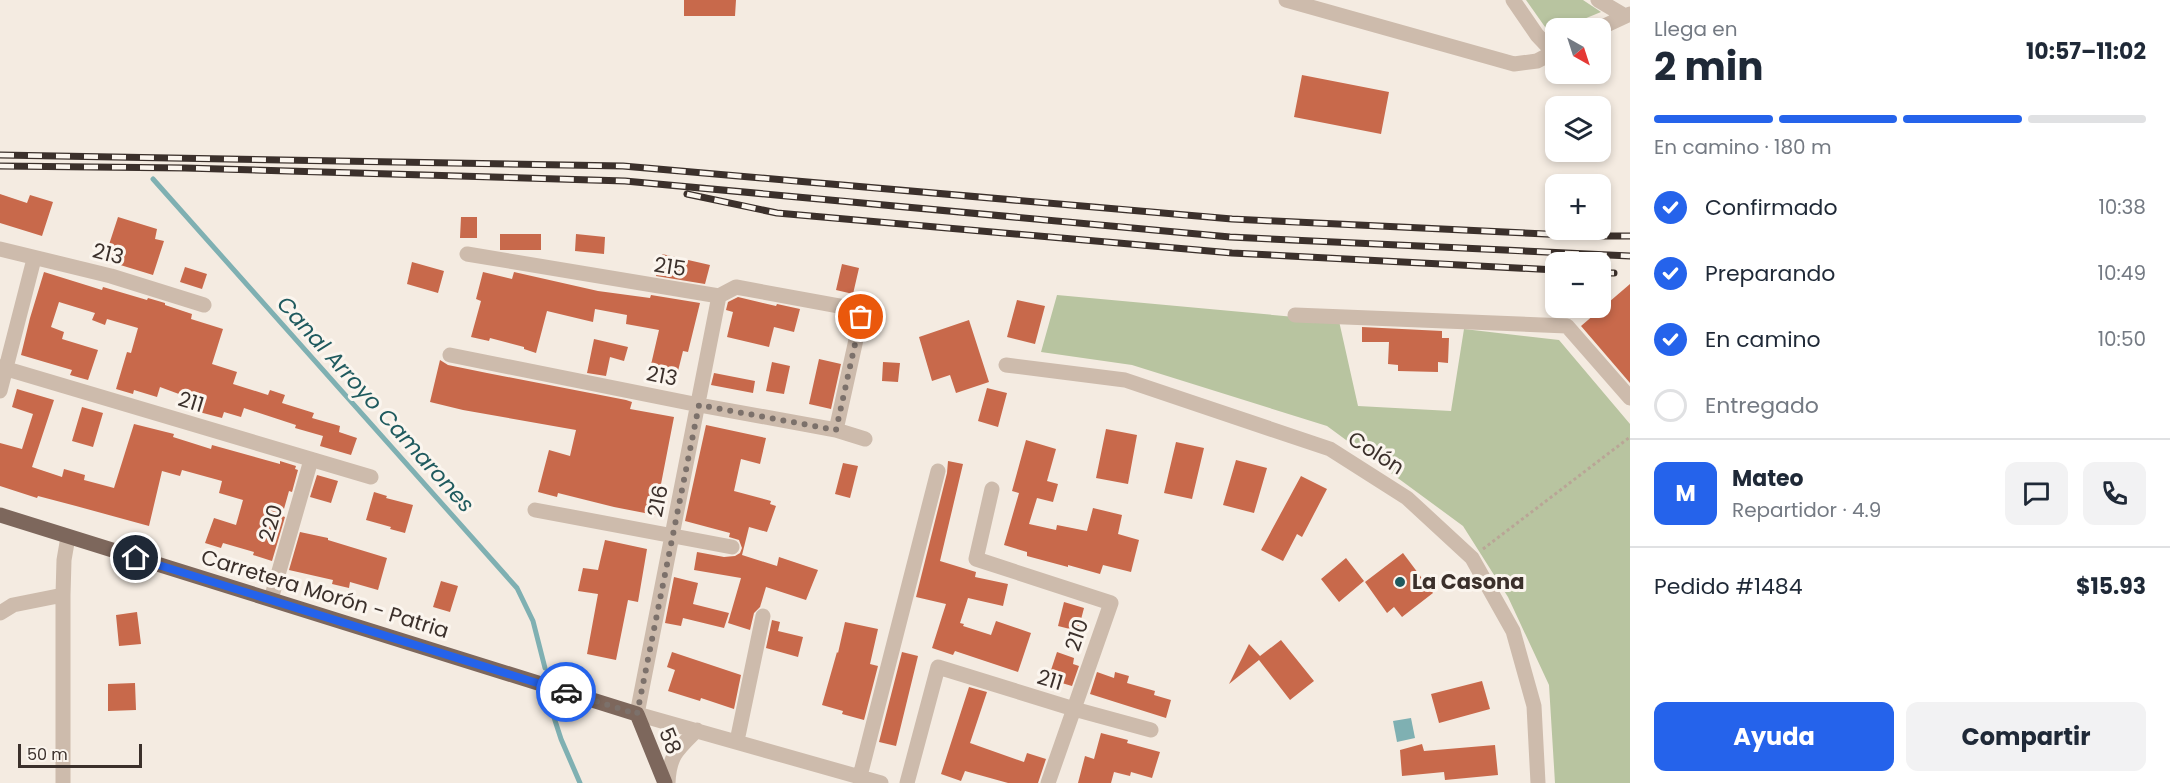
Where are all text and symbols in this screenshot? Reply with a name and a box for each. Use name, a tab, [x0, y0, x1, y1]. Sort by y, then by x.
text: Llega en	[1654, 15, 1738, 43]
north arrow	[1545, 18, 1611, 84]
map controls	[1545, 18, 1611, 318]
text: 10:57–11:02	[2026, 36, 2146, 67]
text: 2 min	[1654, 39, 1764, 94]
button: layers	[1545, 96, 1611, 162]
text: En camino · 180 m	[1654, 133, 1832, 161]
button: +	[1545, 174, 1611, 240]
icon: check	[1654, 191, 1687, 224]
text: Confirmado	[1705, 192, 1838, 223]
text: 10:38	[2098, 193, 2146, 221]
street label: 213	[89, 236, 127, 271]
street label: 215	[652, 250, 688, 283]
button: −	[1545, 252, 1611, 318]
icon: check	[1654, 257, 1687, 290]
text: Preparando	[1705, 258, 1835, 289]
text: 10:49	[2098, 259, 2146, 287]
water label: Canal Arroyo Camarones	[270, 289, 481, 519]
pin	[835, 291, 886, 342]
icon: bag	[844, 300, 877, 333]
icon: check	[1654, 323, 1687, 356]
text: En camino	[1705, 324, 1821, 355]
text: 10:50	[2098, 325, 2146, 353]
street label: 213	[644, 358, 680, 393]
street label: 211	[175, 384, 208, 419]
text: Entregado	[1705, 390, 1819, 421]
street label: Colón	[1342, 424, 1410, 481]
button: chat	[2005, 462, 2068, 525]
button: phone	[2083, 462, 2146, 525]
text: Mateo	[1732, 463, 1804, 494]
text: M	[1675, 478, 1696, 509]
street label: 216	[640, 482, 675, 519]
text: Repartidor · 4.9	[1732, 496, 1881, 524]
street label: 220	[251, 501, 290, 545]
pin	[110, 532, 161, 583]
icon: home	[119, 541, 152, 574]
street label: Carretera Morón - Patria	[198, 542, 453, 645]
place label: La Casona	[1412, 567, 1525, 596]
text: Pedido #1484	[1654, 571, 1803, 602]
text: $15.93	[2076, 571, 2146, 602]
marker: La Casona	[1393, 575, 1407, 589]
street label: 210	[1058, 615, 1095, 655]
courier	[536, 662, 596, 722]
street label: 211	[1034, 662, 1067, 697]
icon: car	[550, 676, 583, 709]
button: Ayuda	[1654, 702, 1894, 771]
button: Compartir	[1906, 702, 2146, 771]
street label: 58	[652, 723, 689, 759]
scale bar	[18, 741, 142, 768]
text: 50 m	[27, 743, 68, 766]

